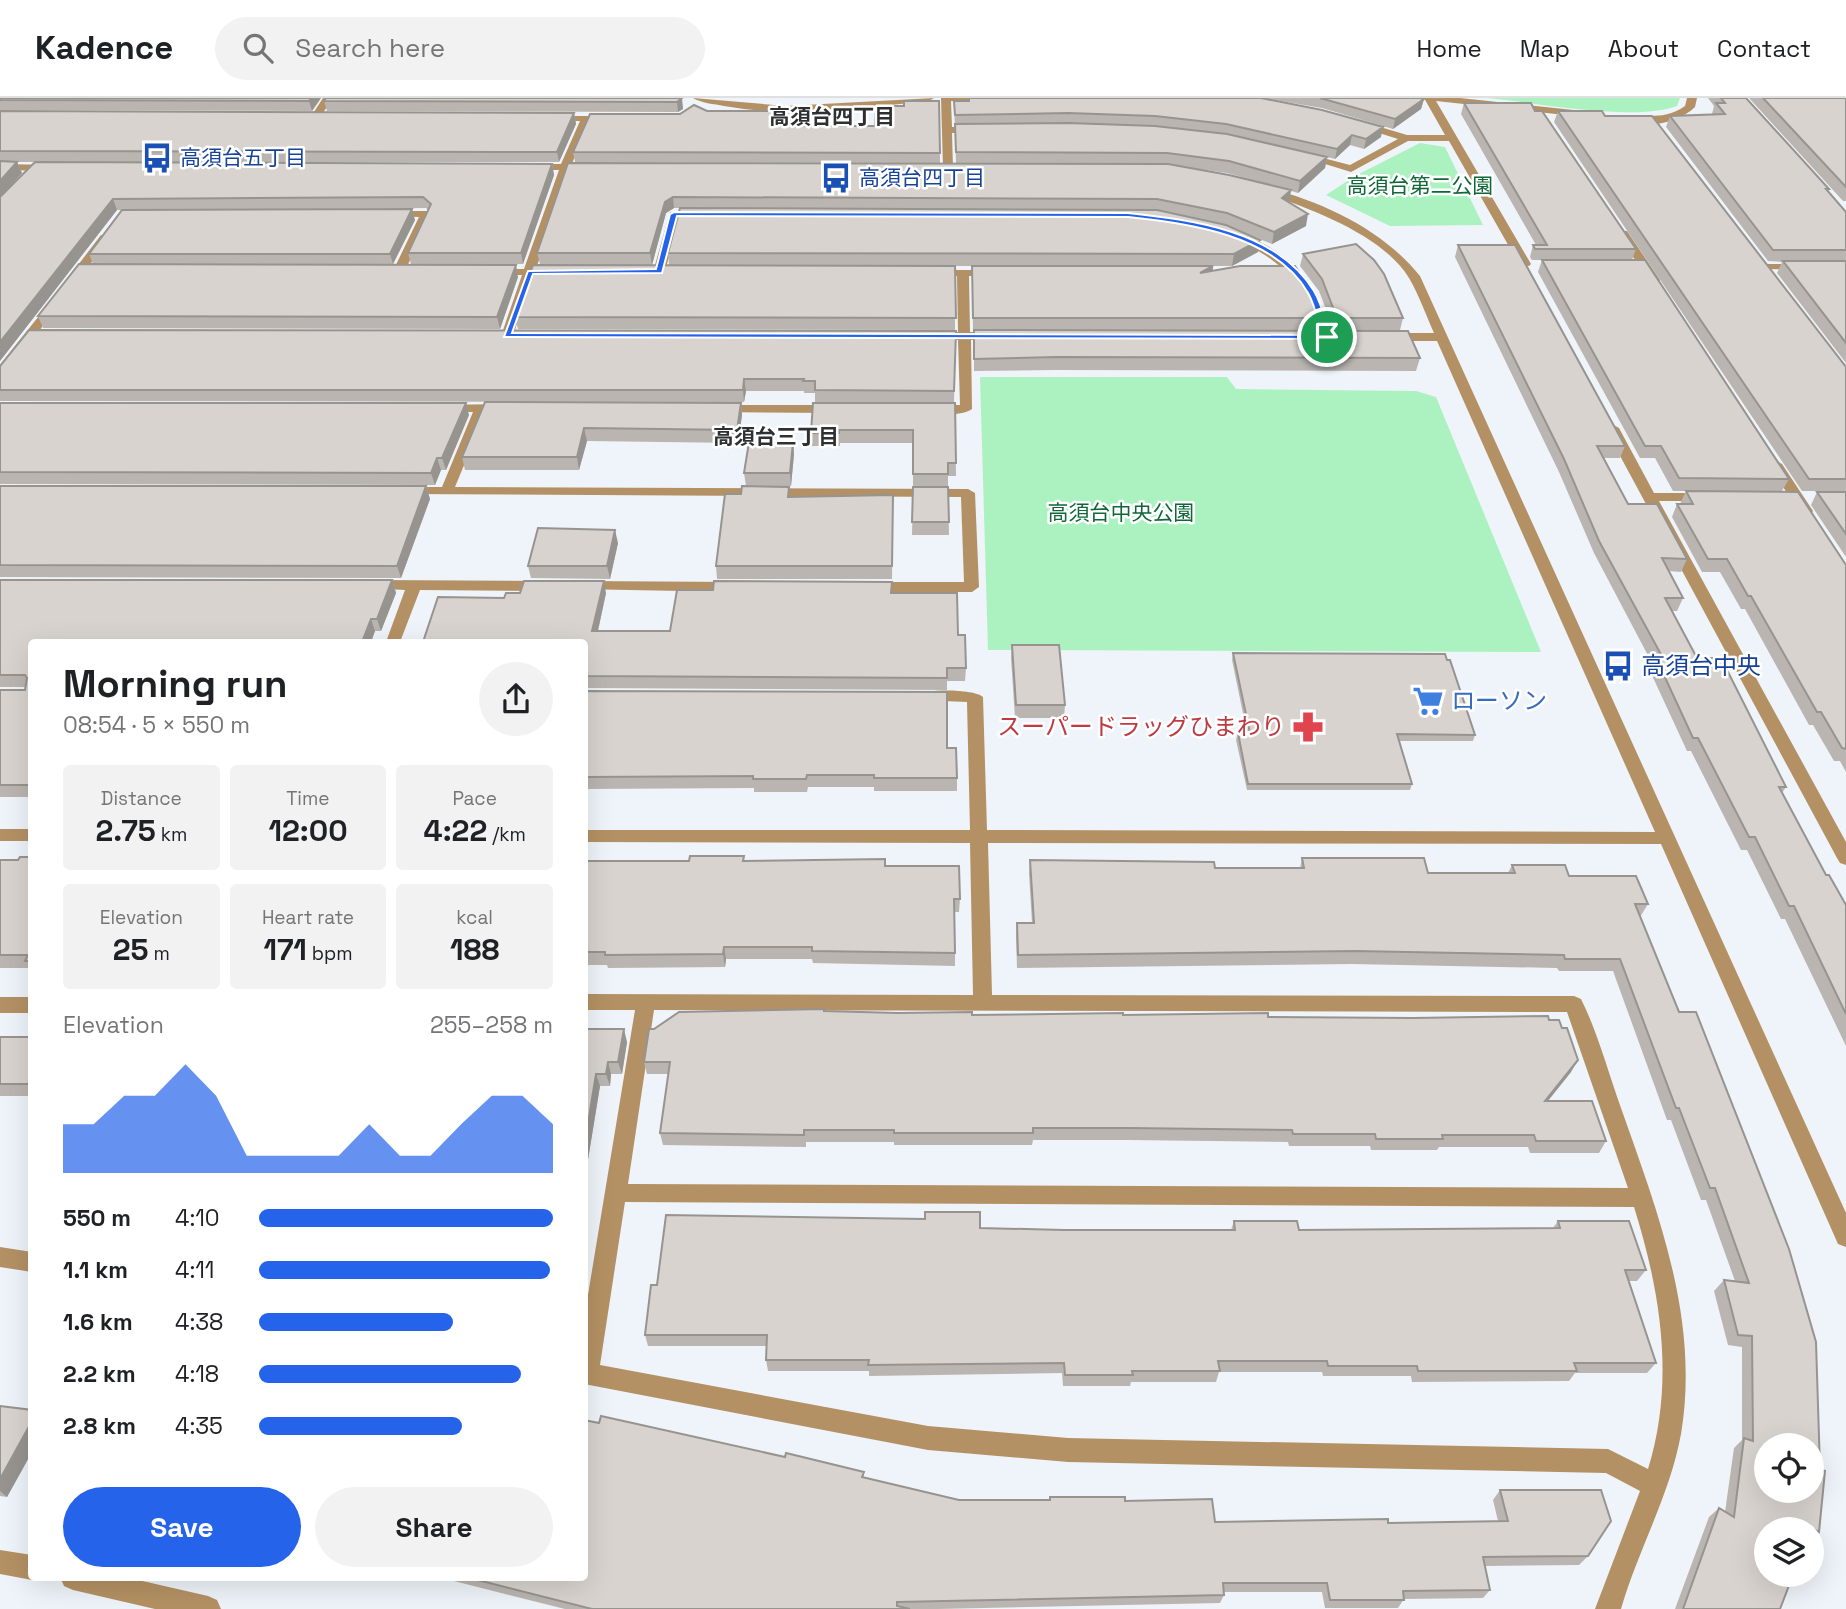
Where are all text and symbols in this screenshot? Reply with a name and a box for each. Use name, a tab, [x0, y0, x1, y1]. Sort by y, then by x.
search box	[215, 17, 705, 80]
text: Kadence	[35, 27, 173, 69]
icon: search	[239, 29, 277, 67]
text: Search here	[295, 31, 445, 65]
text: Home	[1416, 33, 1482, 64]
text: Map	[1520, 33, 1570, 64]
text: About	[1608, 33, 1679, 64]
text: Contact	[1717, 33, 1811, 64]
district label: 高須台四丁目	[769, 103, 895, 130]
bus stop icon: 高須台五丁目	[140, 141, 174, 175]
place label: 高須台五丁目	[180, 144, 306, 171]
bus stop icon: 高須台四丁目	[819, 161, 853, 195]
place label: 高須台四丁目	[859, 164, 985, 191]
park label: 高須台第二公園	[1347, 172, 1494, 199]
pin	[1297, 307, 1357, 367]
icon: arrive	[1308, 318, 1346, 356]
district label: 高須台三丁目	[713, 423, 839, 450]
park label: 高須台中央公園	[1048, 499, 1195, 526]
bus stop icon: 高須台中央	[1601, 649, 1635, 683]
place label: 高須台中央	[1641, 650, 1761, 681]
text: Morning run	[63, 660, 288, 708]
button: share	[479, 662, 553, 736]
supermarket icon: ローソン	[1411, 684, 1445, 718]
place label: ローソン	[1451, 685, 1547, 716]
text: 08:54 · 5 × 550 m	[63, 710, 250, 740]
pharmacy icon: スーパードラッグひまわり	[1291, 710, 1325, 744]
place label: スーパードラッグひまわり	[997, 711, 1285, 742]
text: Distance	[101, 786, 182, 811]
text: Time	[286, 786, 330, 811]
text: Pace	[452, 786, 497, 811]
text: 2.75	[95, 811, 156, 850]
text: 12:00	[268, 811, 348, 850]
text: 4:22	[424, 811, 487, 850]
text: km	[156, 822, 187, 847]
text: /km	[487, 822, 526, 847]
text: Elevation	[100, 905, 183, 930]
text: Heart rate	[262, 905, 354, 930]
text: kcal	[456, 905, 493, 930]
text: 25	[113, 930, 149, 969]
text: 171	[263, 930, 307, 969]
text: 188	[450, 930, 499, 969]
text: m	[149, 941, 170, 966]
text: bpm	[307, 941, 353, 966]
text: Elevation	[63, 1010, 164, 1040]
text: 255–258 m	[430, 1010, 553, 1040]
text: 550 m	[63, 1203, 131, 1233]
text: 4:10	[175, 1203, 220, 1233]
text: 1.1 km	[63, 1255, 128, 1285]
text: 4:11	[175, 1255, 214, 1285]
text: 1.6 km	[63, 1307, 133, 1337]
text: 4:38	[175, 1307, 223, 1337]
text: 2.2 km	[63, 1359, 136, 1389]
text: 4:18	[175, 1359, 219, 1389]
text: 2.8 km	[63, 1411, 136, 1441]
text: 4:35	[175, 1411, 223, 1441]
map controls	[1754, 1433, 1824, 1587]
button: locate	[1754, 1433, 1824, 1503]
button: Save	[63, 1487, 301, 1567]
button: Share	[315, 1487, 553, 1567]
button: layers	[1754, 1517, 1824, 1587]

